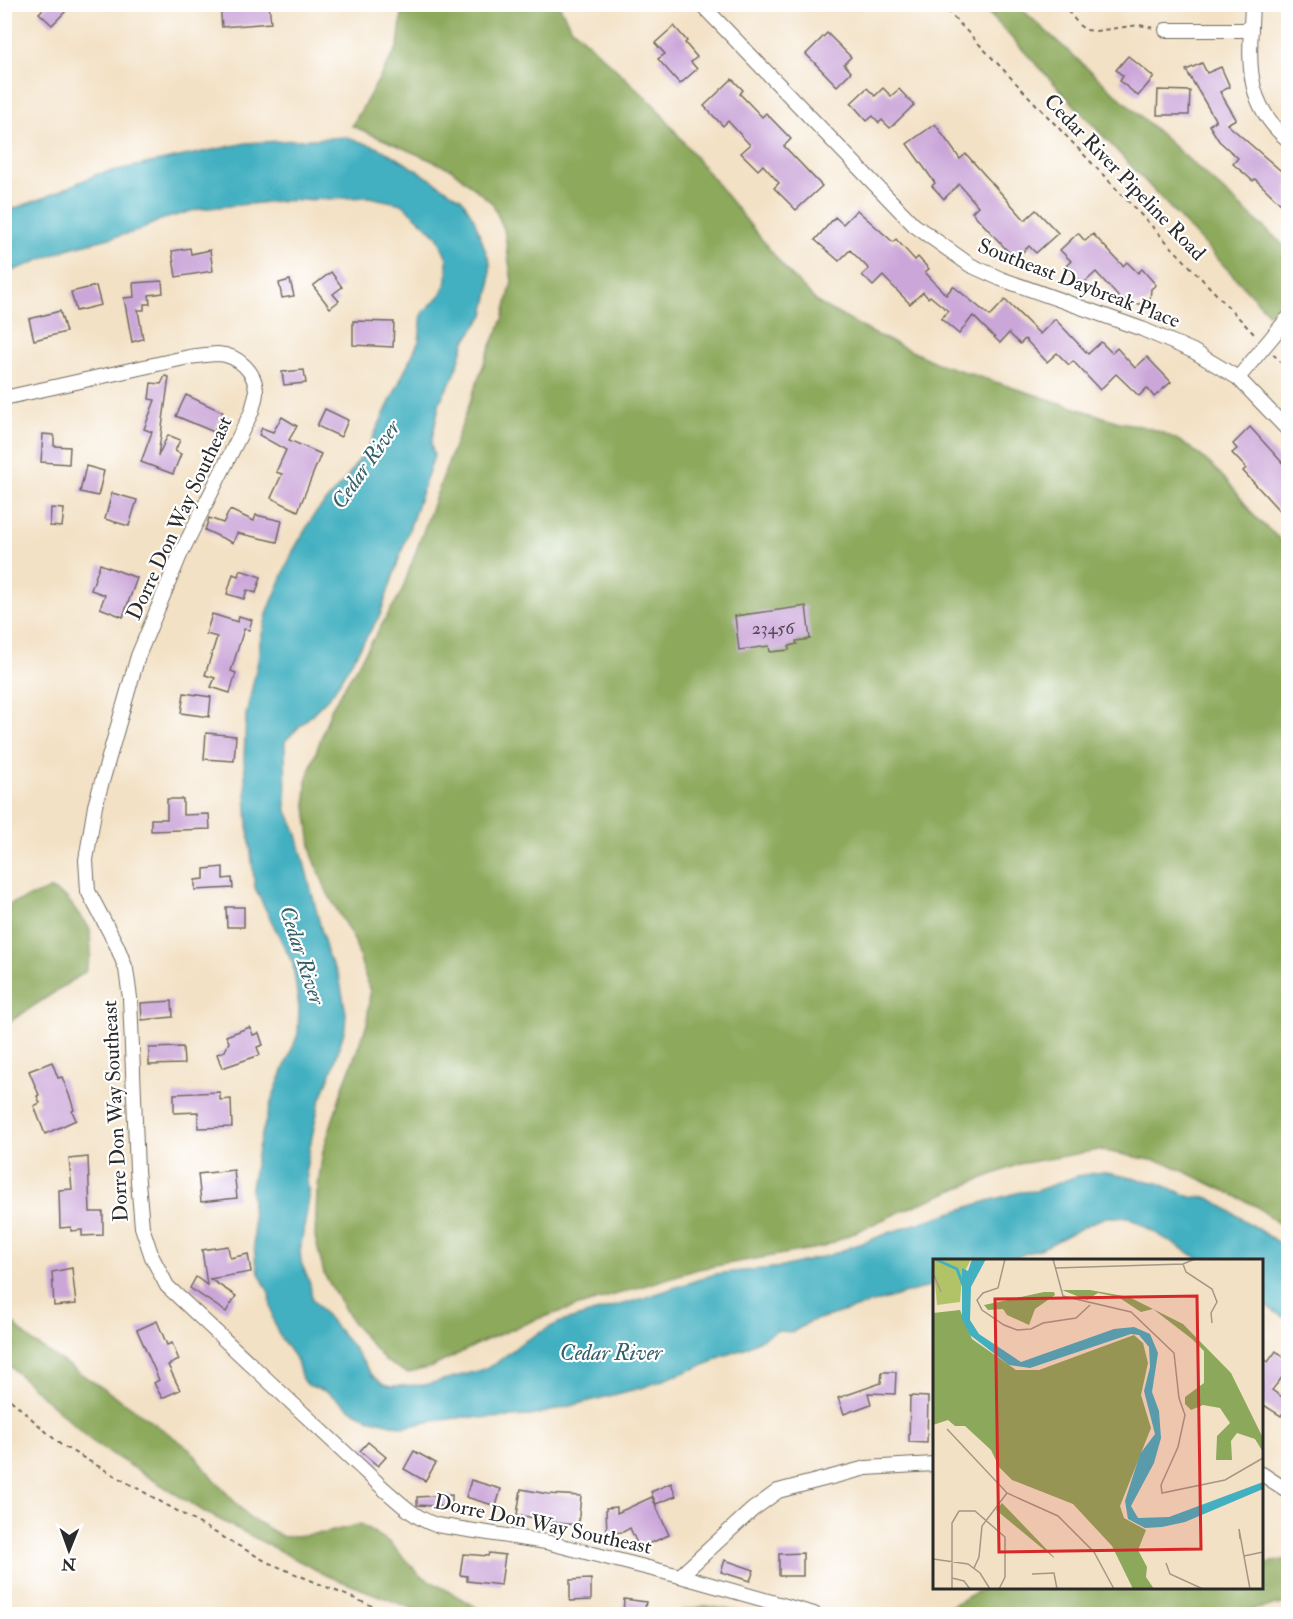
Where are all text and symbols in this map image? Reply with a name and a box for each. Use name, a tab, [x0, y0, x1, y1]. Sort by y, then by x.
street label: Cedar River Pipeline Road	[1038, 88, 1212, 267]
street label: Southeast Daybreak Place	[974, 232, 1184, 335]
street label: Dorre Don Way Southeast	[120, 412, 239, 624]
water label: Cedar River	[325, 413, 408, 515]
house number: 23456	[752, 617, 795, 640]
water label: Cedar River	[273, 902, 332, 1010]
street label: Dorre Don Way Southeast	[96, 999, 135, 1222]
inset map	[933, 1259, 1263, 1589]
water label: Cedar River	[560, 1339, 664, 1367]
street label: Dorre Don Way Southeast	[432, 1488, 654, 1561]
north arrow	[39, 1520, 99, 1580]
text: N	[61, 1554, 77, 1574]

